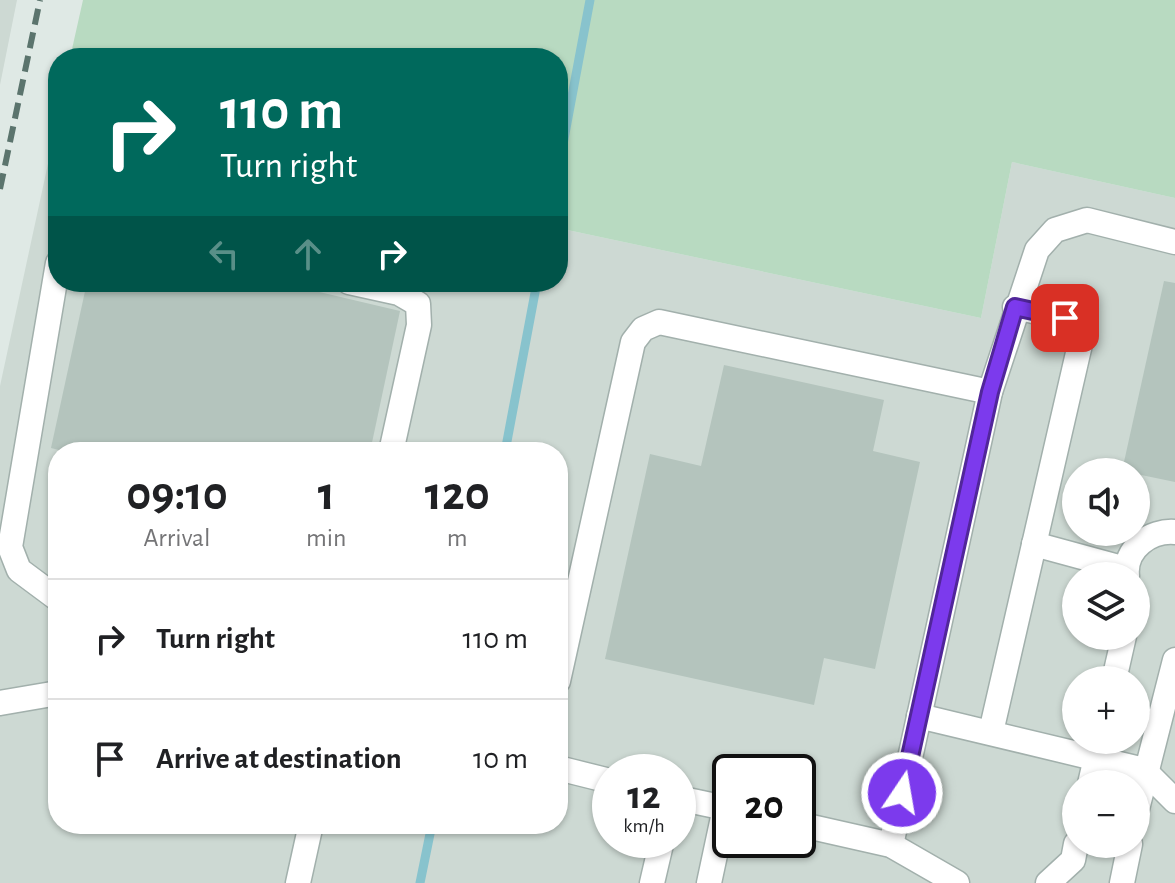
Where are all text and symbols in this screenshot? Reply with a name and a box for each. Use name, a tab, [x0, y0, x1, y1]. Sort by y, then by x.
icon: right	[88, 80, 192, 184]
text: 110 m	[220, 83, 343, 139]
text: Turn right	[220, 148, 357, 184]
icon: left	[202, 232, 246, 276]
icon: ahead	[286, 232, 330, 276]
icon: right	[370, 232, 414, 276]
pin	[1031, 284, 1099, 352]
icon: arrive	[1043, 296, 1087, 340]
map controls	[1062, 458, 1150, 858]
button: sound	[1062, 458, 1150, 546]
text: 09:10	[126, 471, 228, 519]
text: 1	[318, 471, 335, 519]
text: 120	[425, 471, 490, 519]
text: Arrival	[144, 525, 210, 551]
text: min	[306, 525, 347, 551]
text: m	[447, 525, 468, 551]
button: layers	[1062, 562, 1150, 650]
icon: right	[88, 617, 132, 661]
text: Turn right	[156, 624, 275, 654]
text: 110 m	[463, 624, 528, 654]
button: +	[1062, 666, 1150, 754]
icon: arrive	[88, 737, 132, 781]
text: Arrive at destination	[156, 744, 402, 774]
text: 10 m	[473, 744, 528, 774]
position arrow	[860, 751, 944, 835]
speed limit sign: 20	[712, 754, 816, 858]
button: −	[1062, 770, 1150, 858]
text: 12	[627, 776, 661, 816]
text: km/h	[623, 816, 665, 836]

